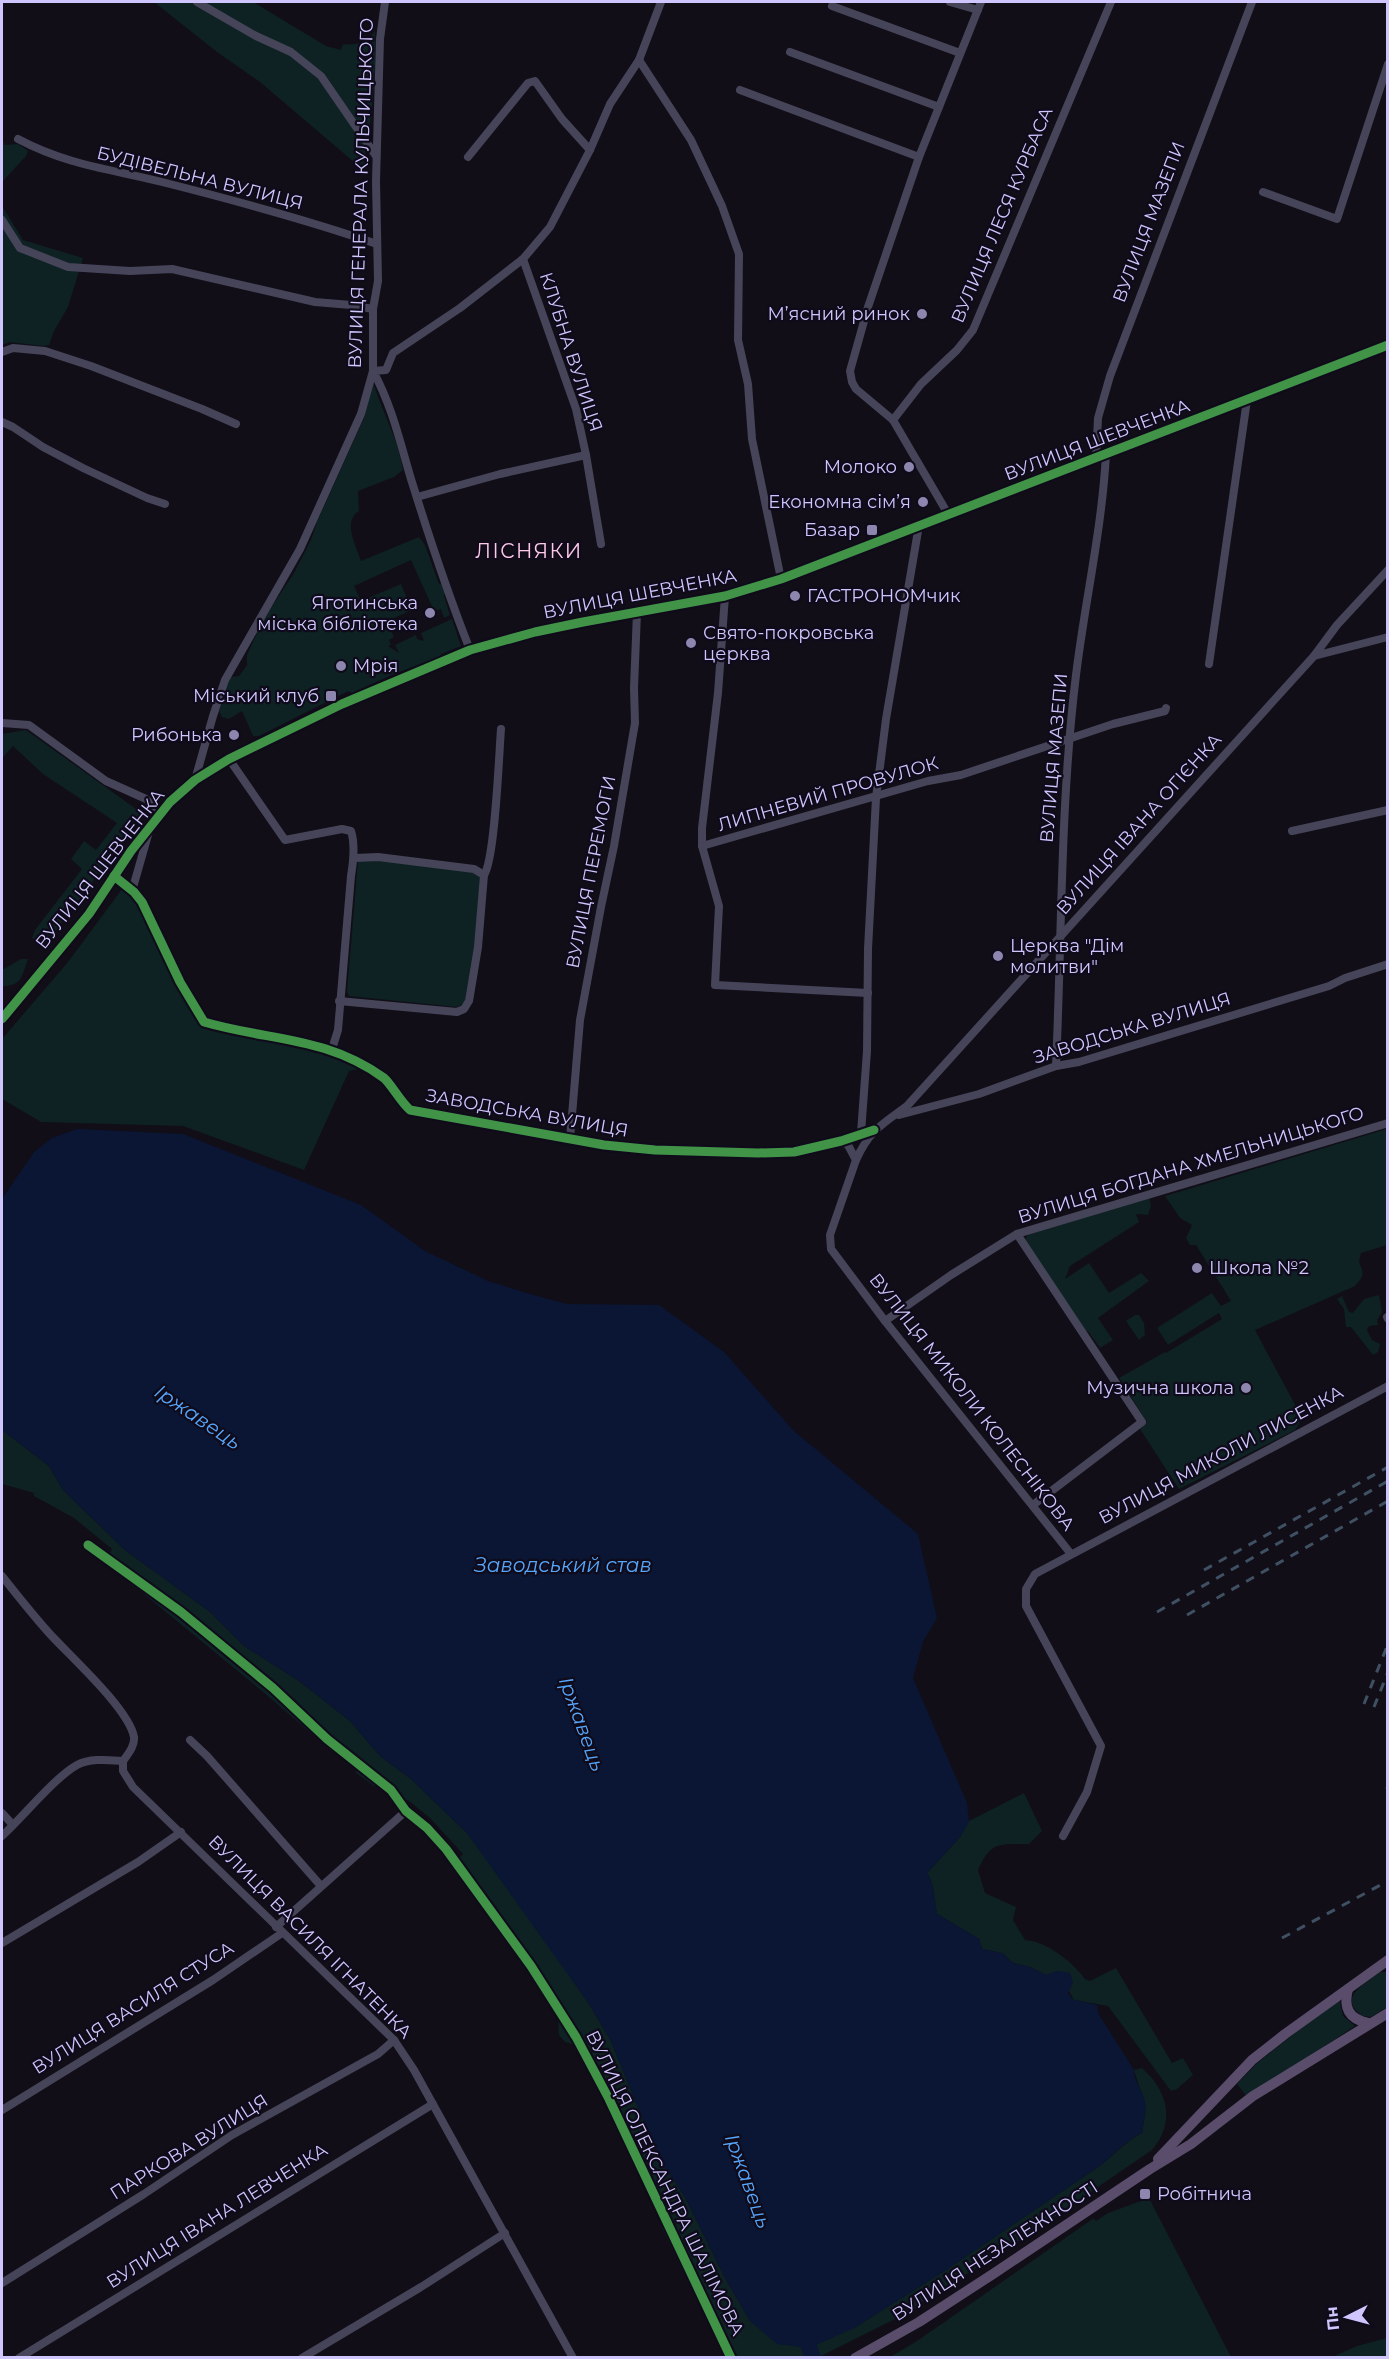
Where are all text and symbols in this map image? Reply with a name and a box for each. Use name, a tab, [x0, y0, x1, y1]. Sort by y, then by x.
street label: ВУЛИЦЯ ГЕНЕРАЛА КУЛЬЧИЦЬКОГО	[344, 17, 378, 369]
street label: ВУЛИЦЯ ЛЕСЯ КУРБАСА	[946, 103, 1058, 326]
street label: ВУЛИЦЯ МАЗЕПИ	[1108, 139, 1190, 305]
street label: БУДІВЕЛЬНА ВУЛИЦЯ	[95, 142, 305, 214]
street label: КЛУБНА ВУЛИЦЯ	[535, 270, 607, 434]
place label: М’ясний ринок	[767, 303, 911, 325]
marker: М’ясний ринок	[915, 307, 929, 321]
street label: ВУЛИЦЯ ШЕВЧЕНКА	[1001, 394, 1193, 486]
place label: Молоко	[824, 456, 897, 478]
marker: Молоко	[902, 460, 916, 474]
place label: Економна сім’я	[768, 491, 911, 513]
marker: Економна сім’я	[916, 495, 930, 509]
place label: Базар	[804, 519, 860, 541]
marker: Базар	[865, 523, 879, 537]
district label: ЛІСНЯКИ	[475, 539, 583, 563]
street label: ВУЛИЦЯ ШЕВЧЕНКА	[541, 564, 739, 624]
place label: ГАСТРОНОМчик	[807, 585, 961, 607]
marker: ГАСТРОНОМчик	[788, 589, 802, 603]
place label: Яготинська міська бібліотека	[257, 592, 418, 635]
marker: Яготинська міська бібліотека	[423, 606, 437, 620]
place label: Свято-покровська церква	[703, 622, 874, 665]
marker: Свято-покровська церква	[684, 636, 698, 650]
place label: Мрія	[353, 655, 399, 677]
marker: Мрія	[334, 659, 348, 673]
street label: ВУЛИЦЯ МАЗЕПИ	[1036, 672, 1072, 844]
place label: Міський клуб	[193, 685, 319, 707]
marker: Міський клуб	[324, 689, 338, 703]
place label: Рибонька	[131, 724, 222, 746]
marker: Рибонька	[227, 728, 241, 742]
street label: ВУЛИЦЯ ІВАНА ОГІЄНКА	[1052, 728, 1227, 919]
street label: ЛИПНЕВИЙ ПРОВУЛОК	[715, 752, 941, 836]
street label: ВУЛИЦЯ ПЕРЕМОГИ	[562, 774, 620, 970]
street label: ВУЛИЦЯ ШЕВЧЕНКА	[31, 784, 170, 953]
place label: Церква "Дім молитви"	[1010, 935, 1124, 978]
marker: Церква "Дім молитви"	[991, 949, 1005, 963]
street label: ЗАВОДСЬКА ВУЛИЦЯ	[1031, 987, 1233, 1069]
street label: ЗАВОДСЬКА ВУЛИЦЯ	[424, 1084, 630, 1142]
street label: ВУЛИЦЯ БОГДАНА ХМЕЛЬНИЦЬКОГО	[1015, 1102, 1367, 1228]
place label: Школа №2	[1209, 1257, 1309, 1279]
marker: Школа №2	[1190, 1261, 1204, 1275]
street label: ВУЛИЦЯ МИКОЛИ КОЛЕСНІКОВА	[865, 1269, 1080, 1536]
place label: Музична школа	[1086, 1377, 1234, 1399]
water label: Іржавець	[150, 1379, 246, 1455]
street label: ВУЛИЦЯ МИКОЛИ ЛИСЕНКА	[1095, 1381, 1348, 1529]
marker: Музична школа	[1239, 1381, 1253, 1395]
water label: Заводський став	[473, 1553, 652, 1577]
water label: Іржавець	[554, 1673, 610, 1775]
street label: ВУЛИЦЯ ВАСИЛЯ ІГНАТЕНКА	[204, 1831, 417, 2044]
street label: ВУЛИЦЯ ВАСИЛЯ СТУСА	[28, 1937, 238, 2079]
street label: ВУЛИЦЯ ОЛЕКСАНДРА ШАЛІМОВА	[581, 2027, 749, 2340]
street label: ПАРКОВА ВУЛИЦЯ	[106, 2089, 272, 2205]
water label: Іржавець	[720, 2130, 776, 2232]
street label: ВУЛИЦЯ ІВАНА ЛЕВЧЕНКА	[102, 2138, 332, 2293]
street label: ВУЛИЦЯ НЕЗАЛЕЖНОСТІ	[888, 2176, 1102, 2326]
place label: Робітнича	[1157, 2183, 1252, 2205]
marker: Робітнича	[1138, 2187, 1152, 2201]
north arrow	[1317, 2287, 1377, 2347]
text: Пн	[1322, 2306, 1343, 2331]

